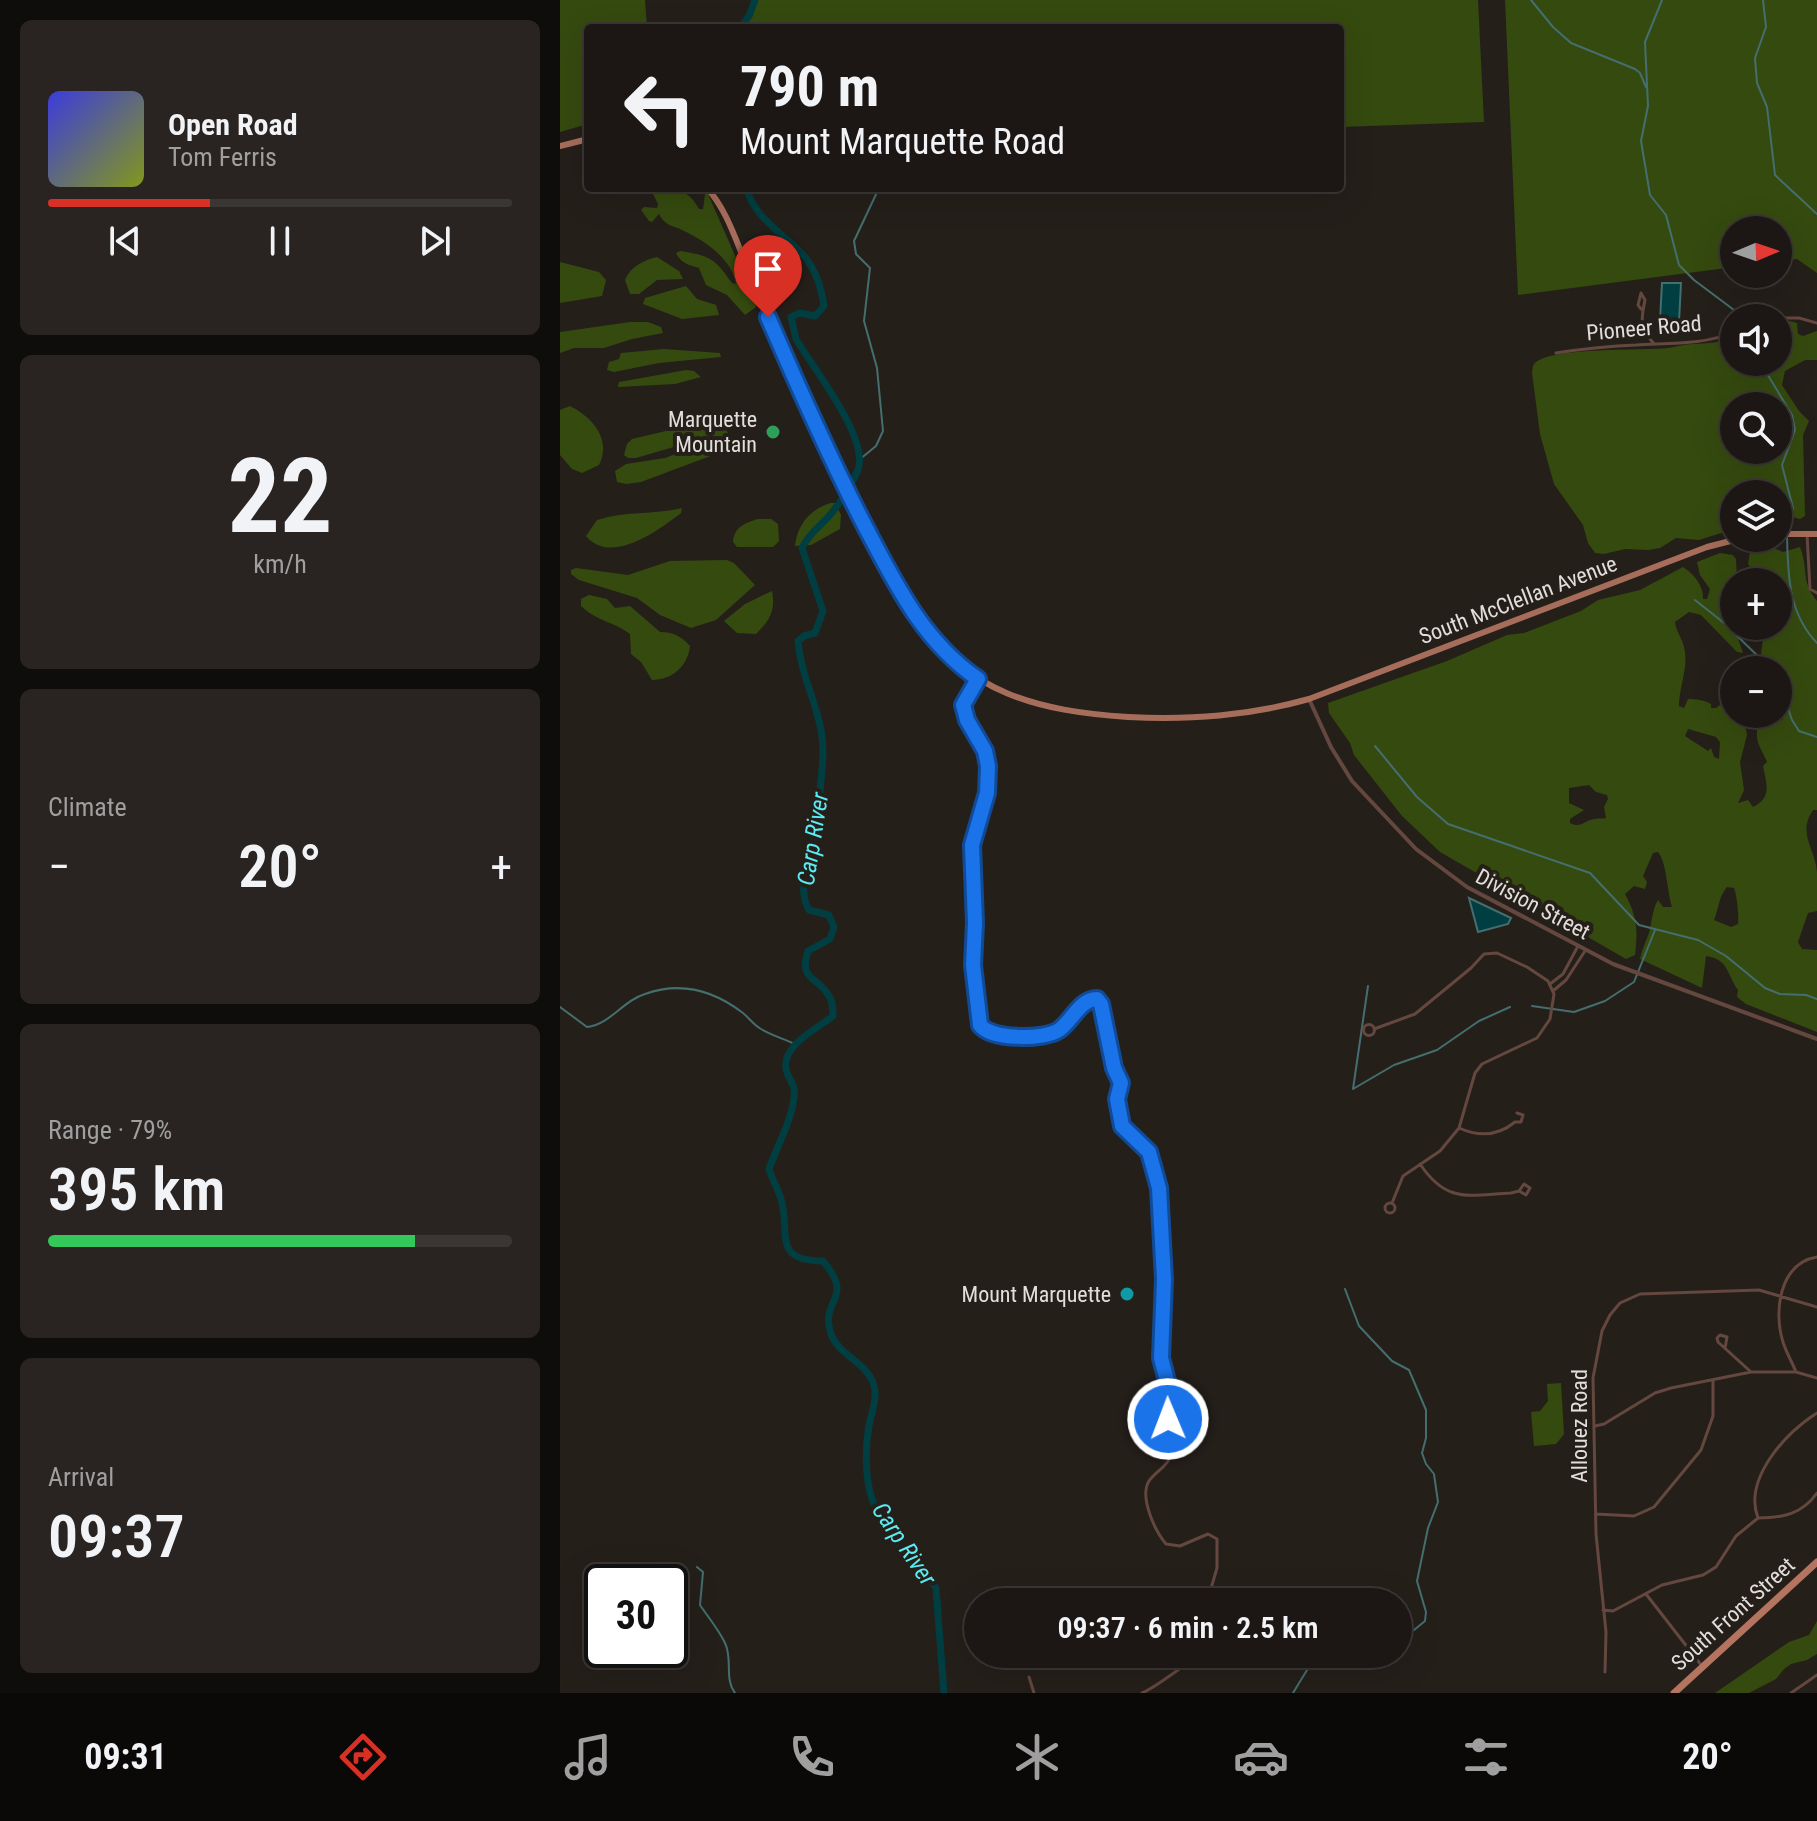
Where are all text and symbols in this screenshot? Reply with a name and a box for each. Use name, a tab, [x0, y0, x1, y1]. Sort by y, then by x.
text: 790 m	[740, 54, 879, 120]
icon: left	[608, 56, 712, 160]
text: Open Road	[168, 107, 298, 142]
text: Mount Marquette Road	[740, 121, 1065, 163]
text: Tom Ferris	[168, 142, 277, 172]
north arrow	[1720, 216, 1792, 288]
map controls	[1720, 216, 1792, 728]
icon: previous	[103, 219, 147, 263]
icon: pause	[258, 219, 302, 263]
icon: next	[413, 219, 457, 263]
pin	[734, 235, 802, 317]
icon: arrive	[746, 247, 790, 291]
button: sound	[1720, 304, 1792, 376]
street label: Pioneer Road	[1585, 311, 1703, 345]
button: search	[1720, 392, 1792, 464]
place label: Marquette Mountain	[668, 407, 757, 457]
marker: Marquette Mountain	[764, 423, 782, 441]
text: 22	[227, 436, 333, 557]
button: layers	[1720, 480, 1792, 552]
text: km/h	[253, 549, 307, 579]
street label: South McClellan Avenue	[1416, 551, 1620, 649]
button: +	[1720, 568, 1792, 640]
button: −	[1720, 656, 1792, 728]
water label: Carp River	[792, 790, 834, 888]
text: Climate	[48, 792, 127, 822]
text: 20°	[238, 831, 322, 902]
text: −	[48, 841, 70, 893]
text: +	[490, 841, 512, 893]
street label: Division Street	[1472, 864, 1594, 944]
text: Range · 79%	[48, 1115, 172, 1145]
text: 395 km	[48, 1154, 225, 1225]
place label: Mount Marquette	[962, 1282, 1111, 1307]
marker: Mount Marquette	[1118, 1285, 1136, 1303]
street label: Allouez Road	[1567, 1369, 1592, 1483]
position arrow	[1126, 1377, 1210, 1461]
text: Arrival	[48, 1462, 114, 1492]
water label: Carp River	[866, 1497, 942, 1592]
text: 09:37	[48, 1501, 185, 1572]
street label: South Front Street	[1666, 1552, 1800, 1676]
speed limit sign: 30	[584, 1564, 688, 1668]
text: 09:37 · 6 min · 2.5 km	[1058, 1610, 1319, 1645]
icon: directions	[335, 1729, 391, 1785]
icon: music	[560, 1729, 616, 1785]
icon: phone	[784, 1729, 840, 1785]
icon: climate	[1009, 1729, 1065, 1785]
icon: car	[1233, 1729, 1289, 1785]
icon: filters	[1458, 1729, 1514, 1785]
text: 09:31	[84, 1736, 167, 1778]
text: 20°	[1682, 1736, 1733, 1778]

